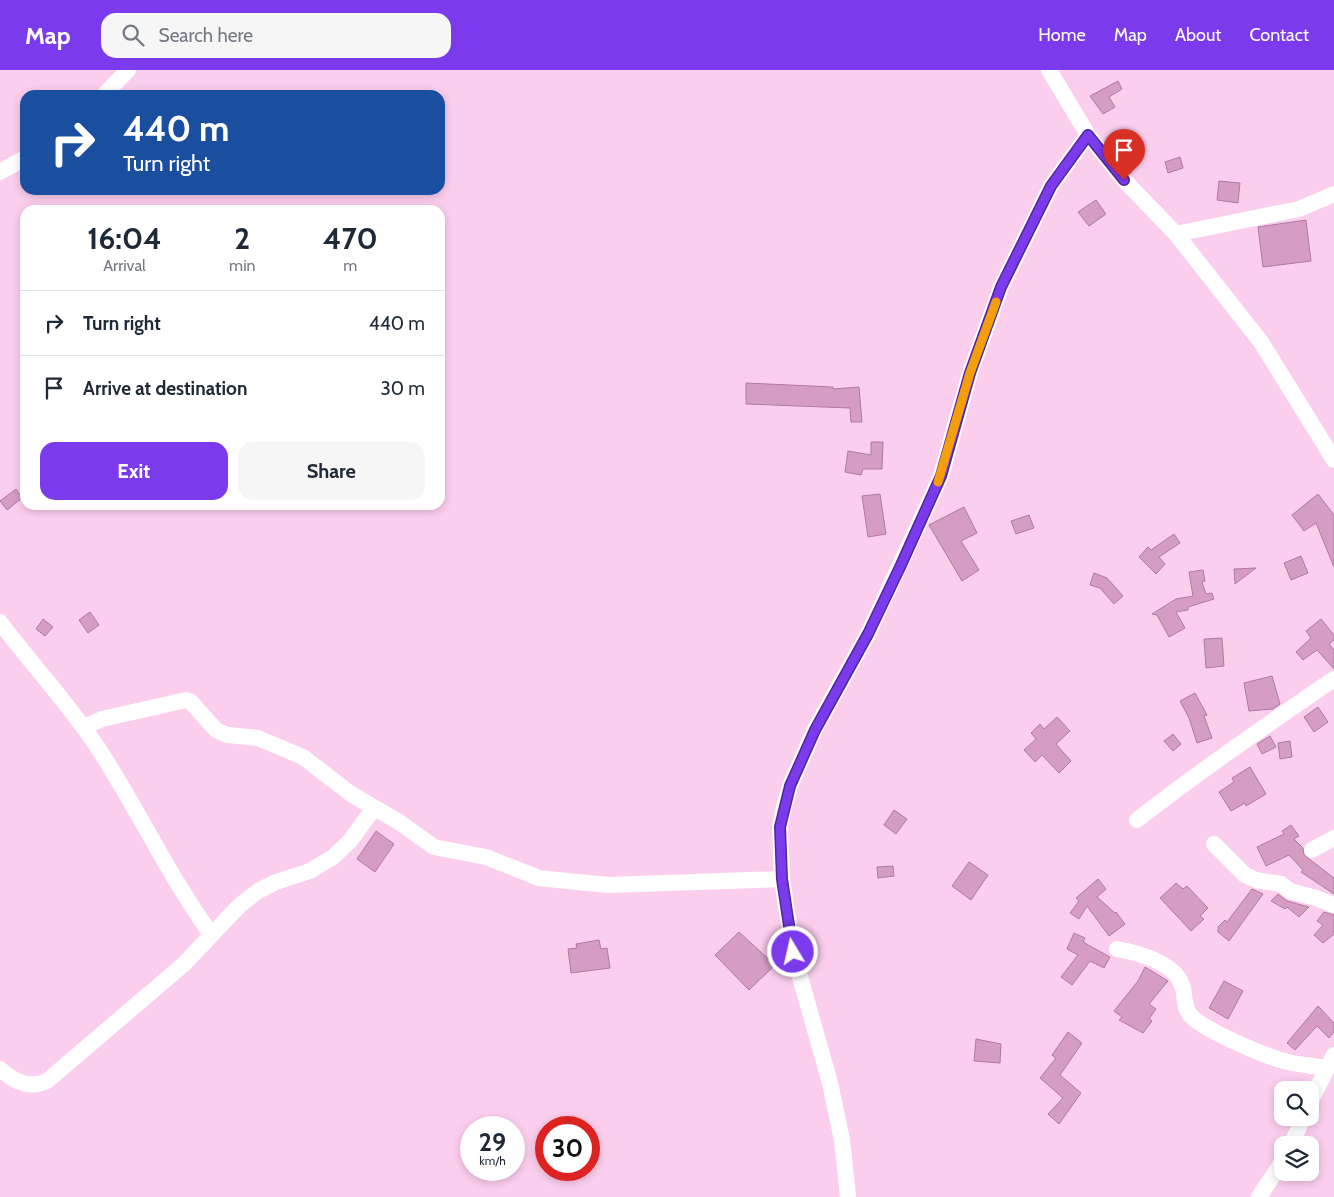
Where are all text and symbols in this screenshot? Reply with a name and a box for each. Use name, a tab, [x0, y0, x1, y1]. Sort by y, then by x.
search box	[101, 13, 451, 58]
text: Map	[25, 21, 71, 50]
icon: search	[119, 21, 147, 49]
text: Search here	[159, 24, 253, 47]
text: Home	[1038, 24, 1086, 46]
text: Map	[1114, 24, 1147, 46]
text: About	[1175, 24, 1221, 46]
text: Contact	[1249, 24, 1309, 46]
text: 440 m	[123, 107, 229, 150]
icon: right	[40, 110, 105, 175]
pin	[1103, 129, 1145, 180]
icon: arrive	[1110, 136, 1138, 164]
text: Turn right	[123, 150, 210, 177]
text: 16:04	[87, 220, 162, 257]
text: 2	[234, 220, 250, 257]
text: 470	[323, 220, 378, 257]
text: Arrival	[103, 256, 146, 275]
text: min	[229, 256, 255, 275]
text: m	[343, 256, 357, 275]
icon: right	[40, 309, 68, 337]
text: Turn right	[83, 312, 161, 335]
text: 440 m	[369, 312, 425, 335]
icon: arrive	[40, 374, 68, 402]
text: Arrive at destination	[83, 377, 247, 400]
text: 30 m	[381, 377, 425, 400]
button: Exit	[40, 442, 228, 500]
button: Share	[238, 442, 425, 500]
position arrow	[766, 925, 818, 977]
map controls	[1274, 1081, 1319, 1181]
button: search	[1274, 1081, 1319, 1126]
speed limit sign: 30	[535, 1116, 600, 1181]
text: 29	[479, 1127, 506, 1157]
button: layers	[1274, 1136, 1319, 1181]
text: km/h	[479, 1153, 506, 1168]

